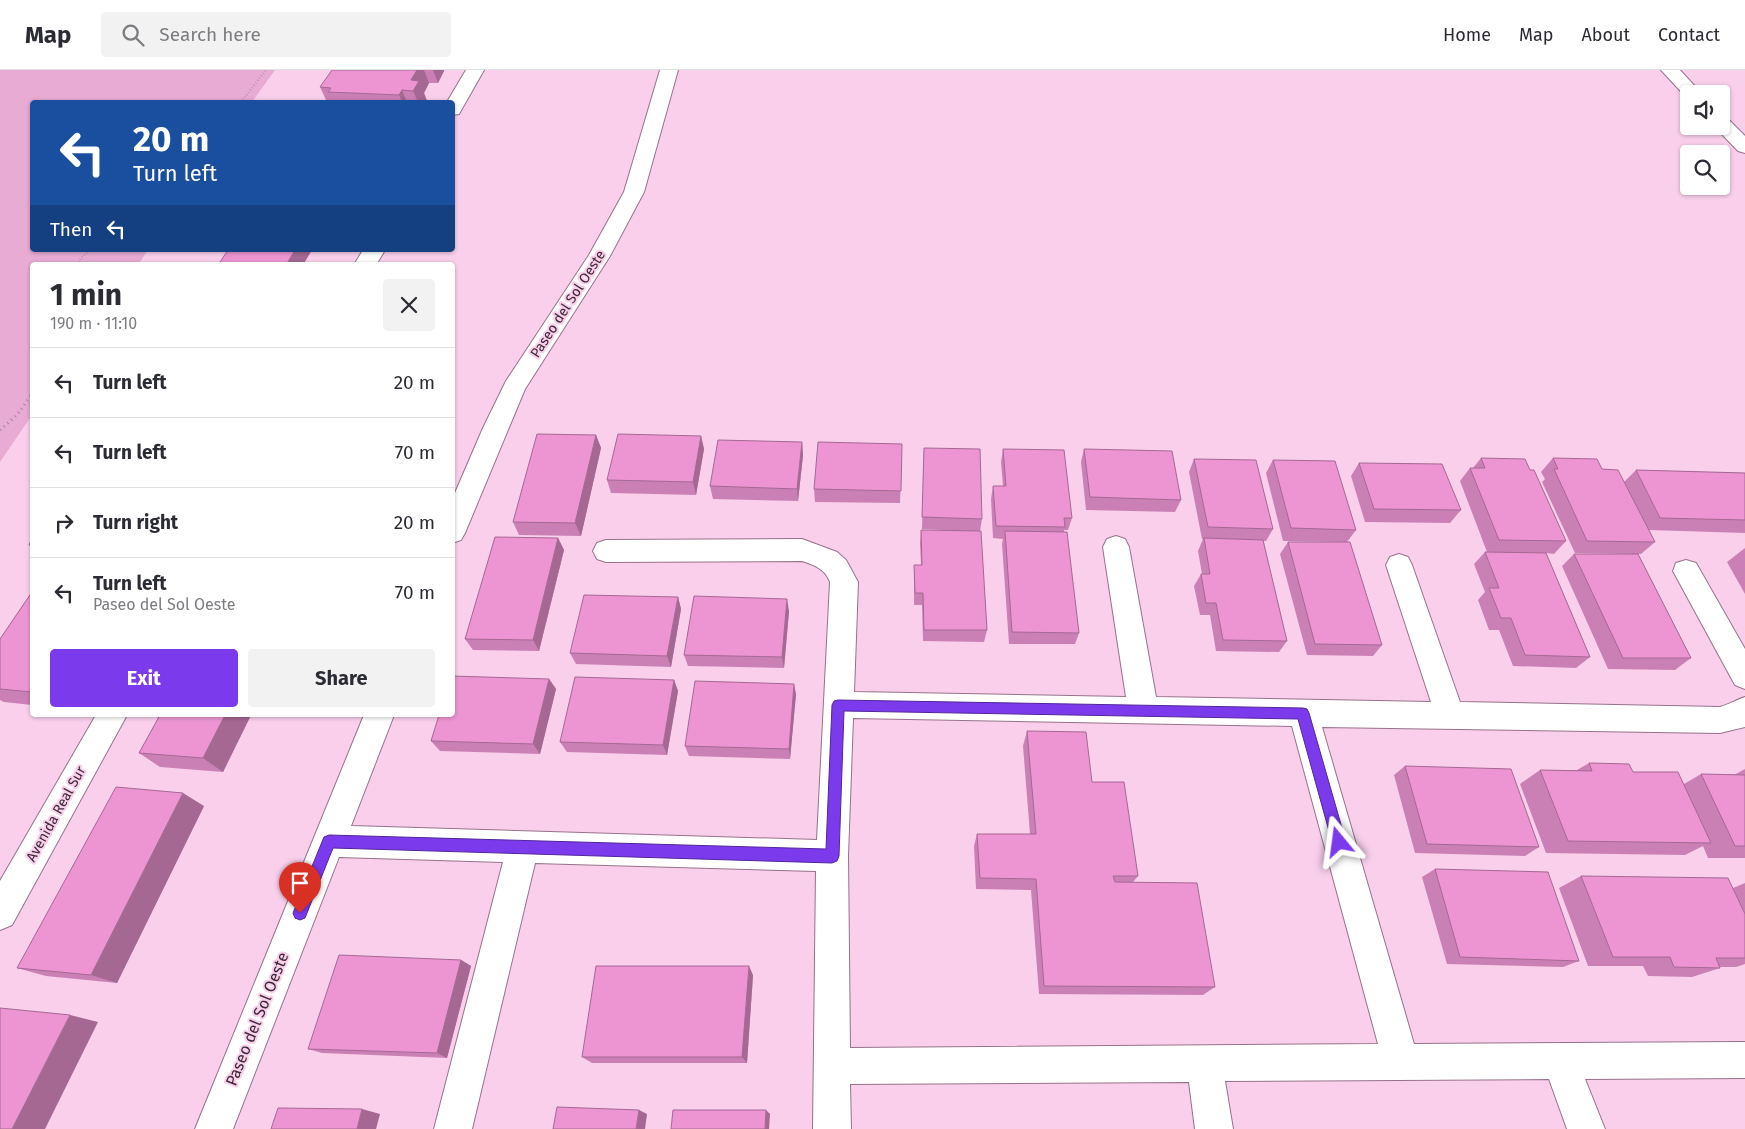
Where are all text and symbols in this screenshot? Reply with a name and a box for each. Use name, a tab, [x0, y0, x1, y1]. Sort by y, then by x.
search box	[101, 12, 451, 57]
text: Map	[25, 21, 71, 49]
icon: search	[119, 21, 147, 49]
text: Search here	[159, 23, 261, 46]
text: Home	[1443, 24, 1491, 46]
text: Map	[1519, 24, 1553, 46]
text: About	[1581, 24, 1630, 46]
text: Contact	[1658, 24, 1720, 46]
map controls	[1680, 85, 1730, 195]
button: sound	[1680, 85, 1730, 135]
text: 20 m	[133, 118, 209, 160]
icon: left	[50, 120, 115, 185]
button: search	[1680, 145, 1730, 195]
text: Turn left	[133, 160, 217, 187]
icon: left	[102, 215, 130, 243]
text: Then	[50, 218, 92, 241]
street label: Paseo del Sol Oeste	[527, 247, 609, 361]
text: 1 min	[50, 277, 122, 313]
button: close	[383, 279, 435, 331]
text: 190 m · 11:10	[50, 314, 137, 333]
icon: left	[50, 369, 78, 397]
text: Turn left	[93, 371, 167, 394]
text: 20 m	[394, 371, 435, 394]
icon: left	[50, 439, 78, 467]
text: Turn left	[93, 441, 167, 464]
text: 70 m	[395, 441, 435, 464]
icon: right	[50, 509, 78, 537]
text: Turn right	[93, 511, 178, 534]
text: 20 m	[394, 511, 435, 534]
text: Turn left	[93, 572, 167, 595]
icon: left	[50, 579, 78, 607]
text: 70 m	[395, 581, 435, 604]
text: Paseo del Sol Oeste	[93, 595, 235, 614]
button: Exit	[50, 649, 238, 707]
button: Share	[248, 649, 435, 707]
street label: Avenida Real Sur	[23, 763, 90, 865]
position arrow	[1312, 815, 1364, 867]
pin	[279, 862, 321, 913]
icon: arrive	[286, 869, 314, 897]
street label: Paseo del Sol Oeste	[222, 949, 292, 1089]

